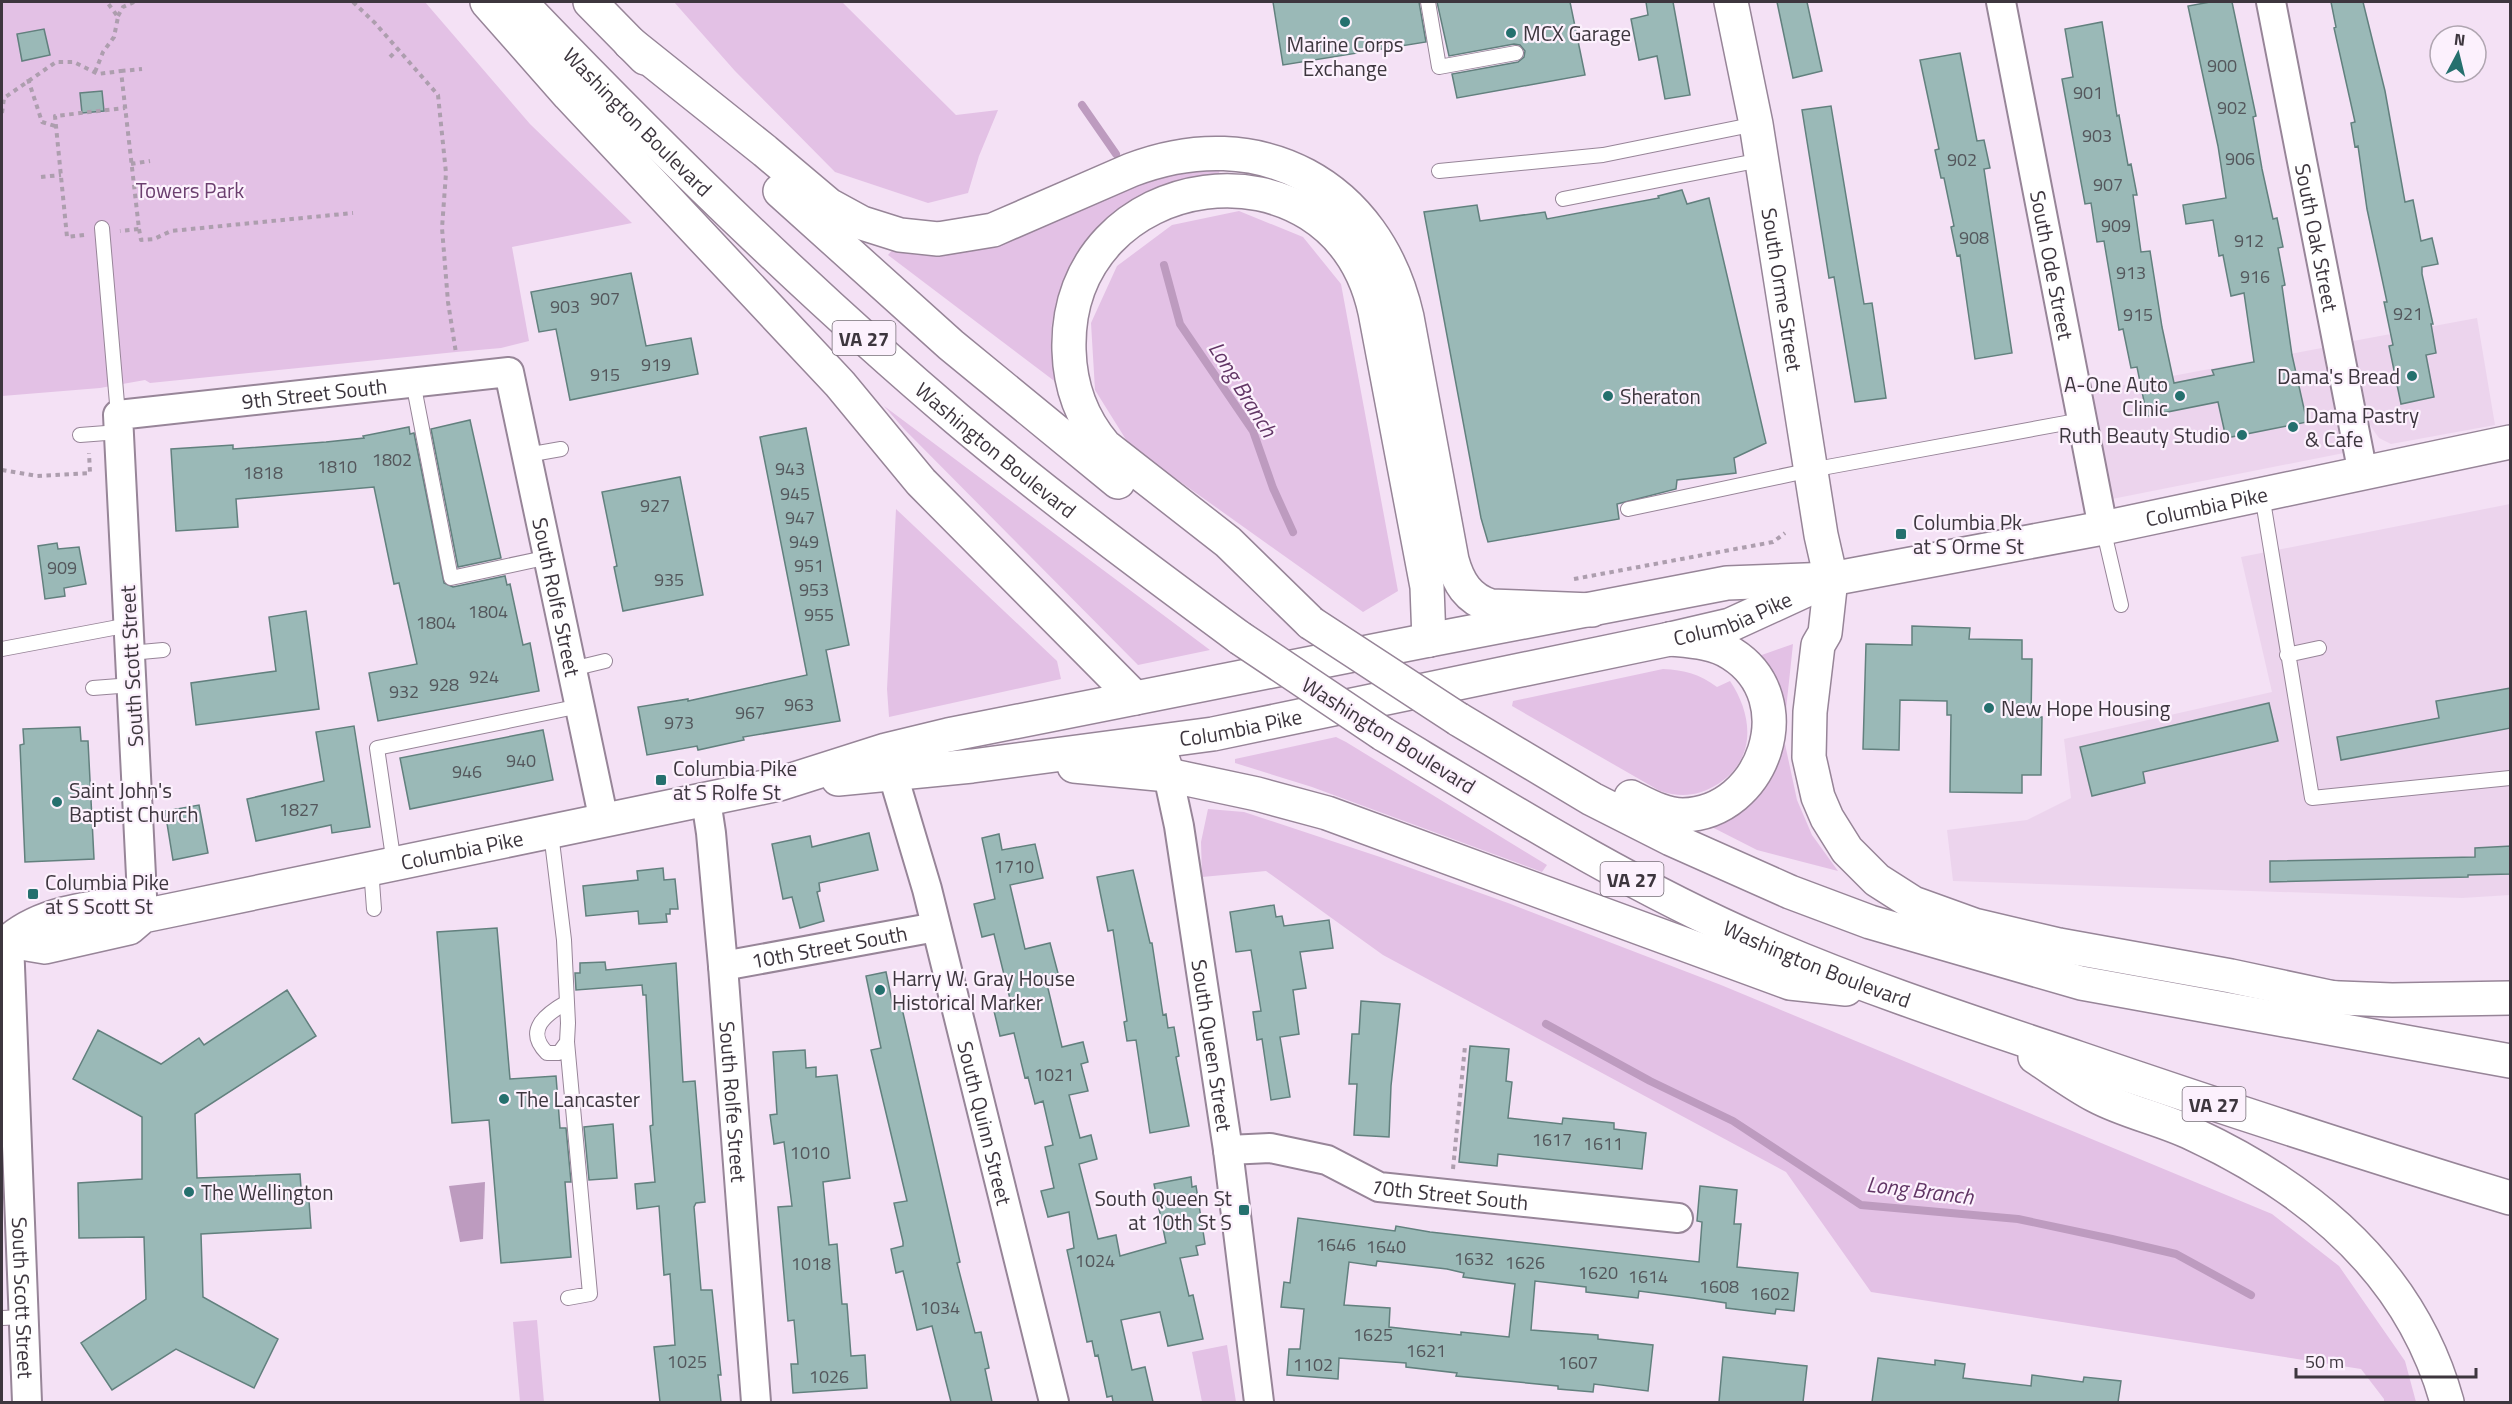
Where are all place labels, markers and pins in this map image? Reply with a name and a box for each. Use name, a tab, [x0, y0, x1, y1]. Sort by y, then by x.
marker: Marine Corps Exchange	[1338, 15, 1352, 29]
place label: MCX Garage	[1523, 17, 1631, 49]
marker: MCX Garage	[1504, 26, 1518, 40]
place label: Marine Corps Exchange	[1287, 28, 1403, 84]
place label: Dama's Bread	[2277, 360, 2400, 392]
place label: A-One Auto Clinic	[2064, 368, 2168, 424]
marker: Dama's Bread	[2405, 369, 2419, 383]
place label: Sheraton	[1620, 380, 1701, 412]
marker: Sheraton	[1601, 389, 1615, 403]
marker: A-One Auto Clinic	[2173, 389, 2187, 403]
place label: Dama Pastry & Cafe	[2305, 399, 2419, 455]
place label: Ruth Beauty Studio	[2059, 419, 2230, 451]
marker: Dama Pastry & Cafe	[2286, 420, 2300, 434]
marker: Ruth Beauty Studio	[2235, 428, 2249, 442]
place label: Columbia Pk at S Orme St	[1913, 506, 2025, 562]
marker: Columbia Pk at S Orme St	[1894, 527, 1908, 541]
place label: New Hope Housing	[2001, 692, 2171, 724]
marker: New Hope Housing	[1982, 701, 1996, 715]
place label: Columbia Pike at S Rolfe St	[673, 752, 797, 808]
marker: Columbia Pike at S Rolfe St	[654, 773, 668, 787]
place label: Saint John's Baptist Church	[69, 774, 199, 830]
marker: Saint John's Baptist Church	[50, 795, 64, 809]
place label: Columbia Pike at S Scott St	[45, 866, 169, 922]
marker: Columbia Pike at S Scott St	[26, 887, 40, 901]
place label: Harry W. Gray House Historical Marker	[892, 962, 1075, 1018]
marker: Harry W. Gray House Historical Marker	[873, 983, 887, 997]
place label: The Lancaster	[516, 1083, 640, 1115]
marker: The Lancaster	[497, 1092, 511, 1106]
place label: The Wellington	[201, 1176, 333, 1208]
place label: South Queen St at 10th St S	[1094, 1182, 1233, 1238]
marker: The Wellington	[182, 1185, 196, 1199]
marker: South Queen St at 10th St S	[1237, 1203, 1251, 1217]

